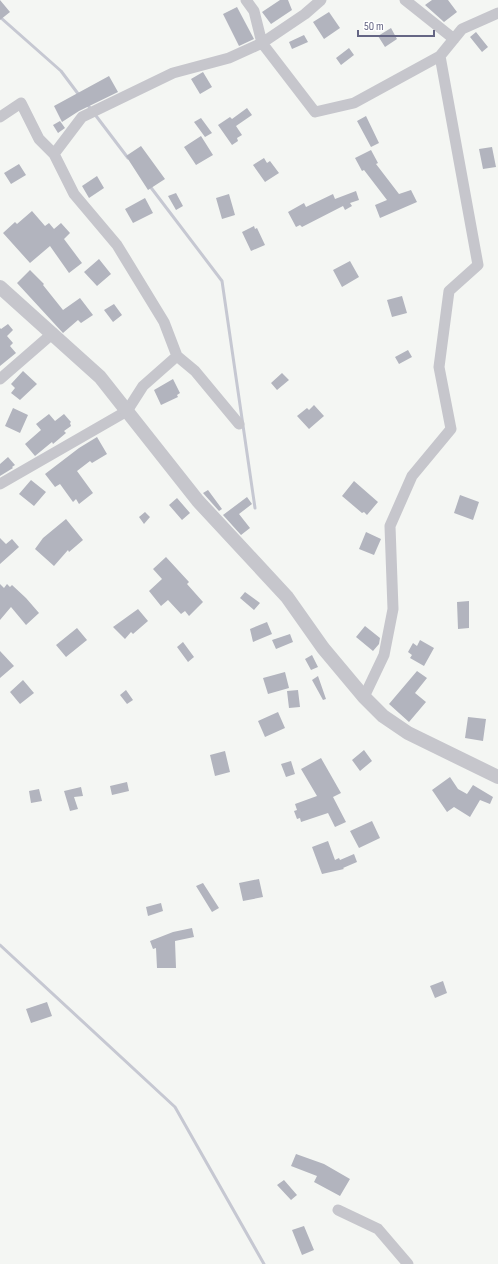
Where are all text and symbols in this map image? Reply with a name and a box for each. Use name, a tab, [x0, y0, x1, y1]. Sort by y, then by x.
scale bar	[358, 12, 434, 38]
text: 50 m	[364, 19, 384, 34]

